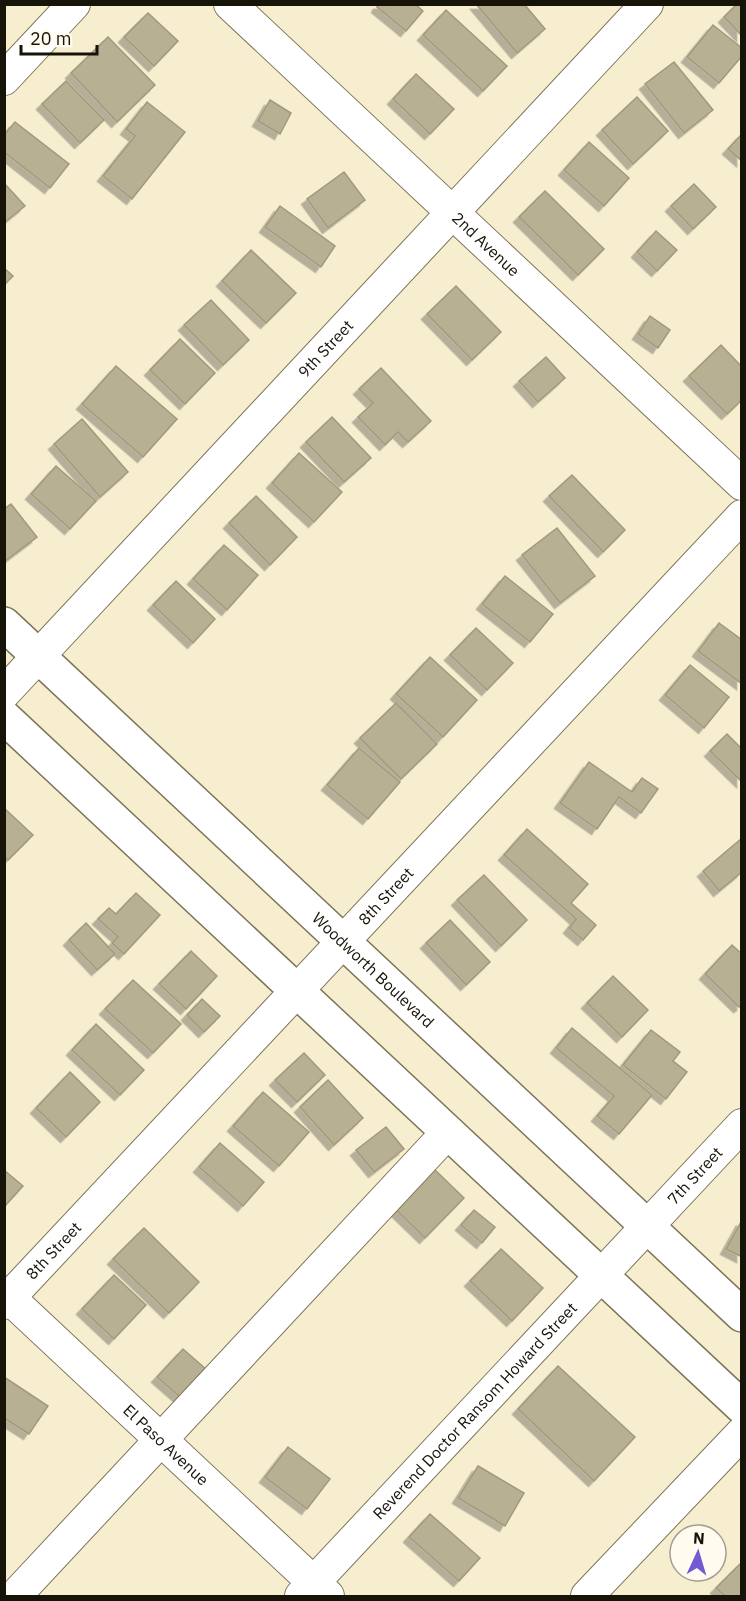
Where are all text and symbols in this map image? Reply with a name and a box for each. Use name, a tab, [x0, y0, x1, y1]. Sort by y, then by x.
scale bar	[21, 18, 98, 56]
text: 20 m	[30, 27, 72, 50]
street label: 2nd Avenue	[448, 208, 524, 281]
street label: 9th Street	[293, 315, 357, 382]
street label: 8th Street	[354, 863, 418, 929]
street label: Woodworth Boulevard	[308, 908, 439, 1032]
street label: 7th Street	[663, 1142, 727, 1209]
street label: 8th Street	[21, 1217, 85, 1284]
street label: Reverend Doctor Ransom Howard Street	[368, 1298, 581, 1523]
street label: El Paso Avenue	[119, 1400, 213, 1490]
north arrow	[668, 1523, 728, 1583]
text: N	[693, 1528, 706, 1548]

